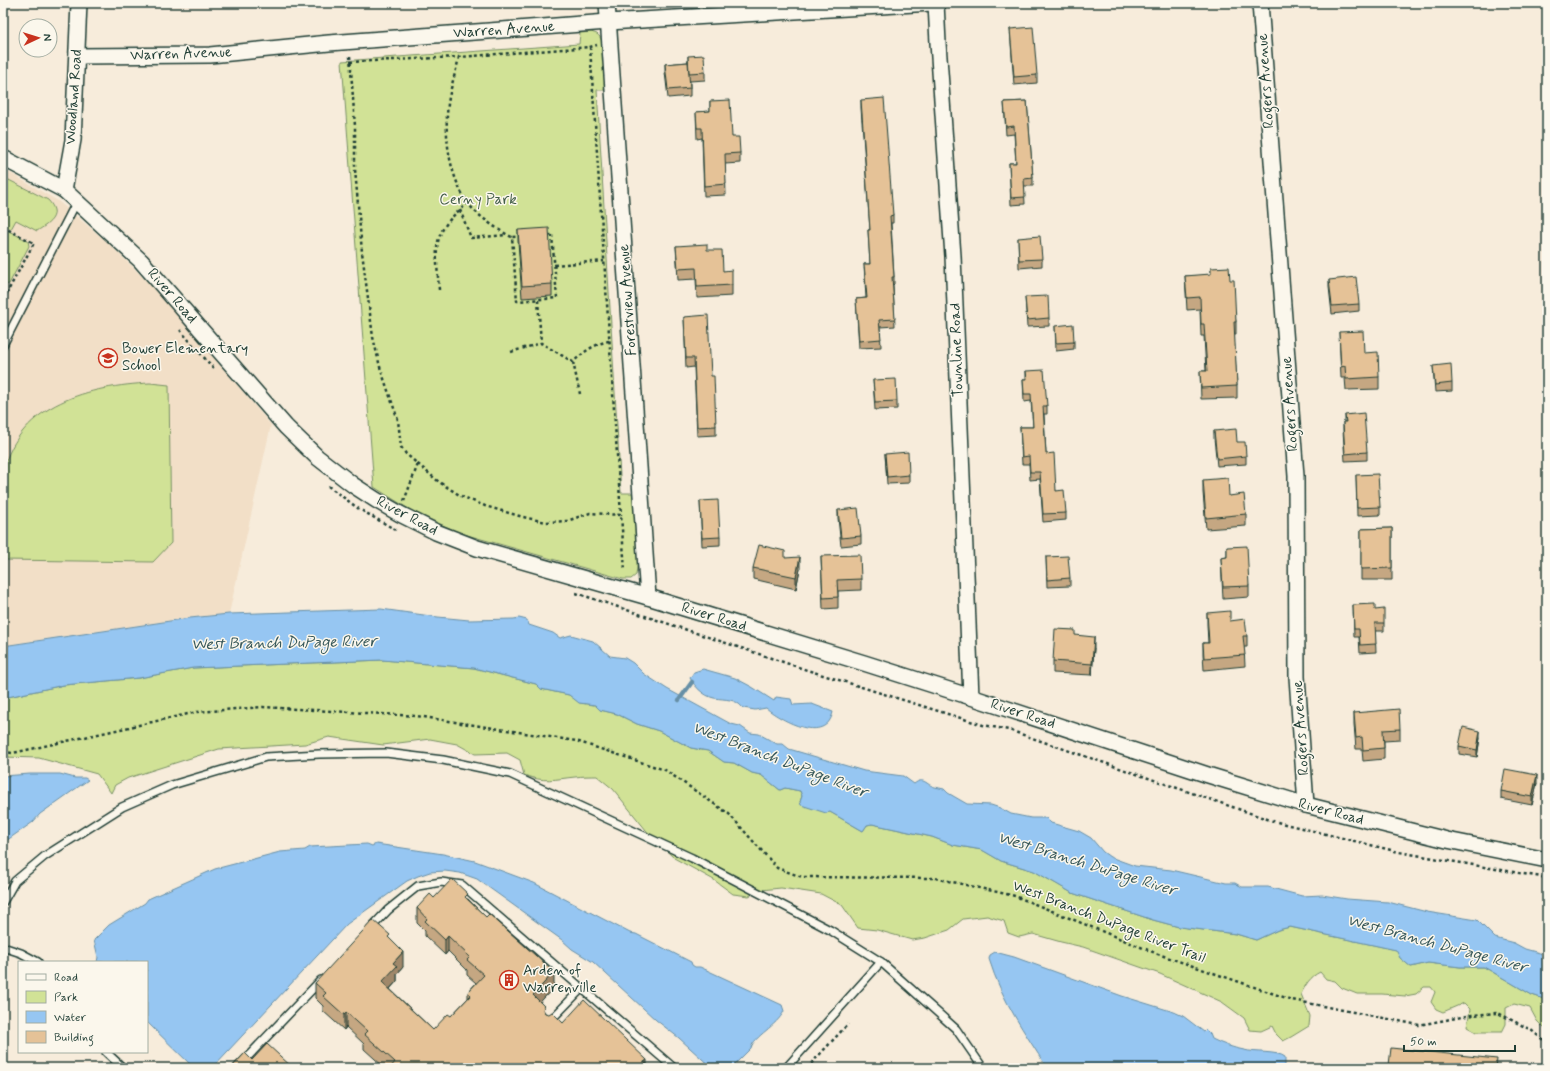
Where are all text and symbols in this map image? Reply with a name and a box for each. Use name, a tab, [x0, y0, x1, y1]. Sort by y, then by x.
street label: Warren Avenue	[453, 16, 555, 44]
north arrow	[18, 18, 58, 58]
text: N	[40, 33, 54, 42]
street label: Rogers Avenue	[1253, 33, 1280, 129]
street label: Warren Avenue	[130, 42, 232, 66]
street label: Woodland Road	[61, 49, 87, 145]
park label: Cerny Park	[439, 190, 517, 210]
street label: Forestview Avenue	[614, 243, 642, 357]
street label: River Road	[142, 264, 202, 328]
street label: Townline Road	[945, 303, 969, 397]
place label: Bower Elementary School	[122, 339, 248, 376]
school or university icon: Bower Elementary School	[97, 347, 119, 369]
street label: Rogers Avenue	[1277, 356, 1304, 452]
street label: River Road	[373, 491, 441, 541]
street label: River Road	[679, 598, 749, 636]
water label: West Branch DuPage River	[191, 631, 379, 657]
street label: Rogers Avenue	[1288, 680, 1315, 776]
street label: River Road	[988, 694, 1058, 734]
water label: West Branch DuPage River	[689, 717, 873, 806]
street label: River Road	[1296, 794, 1366, 830]
water label: West Branch DuPage River	[995, 827, 1181, 904]
street label: West Branch DuPage River Trail	[1009, 876, 1208, 969]
water label: West Branch DuPage River	[1344, 910, 1532, 981]
legend	[18, 961, 148, 1053]
place label: Arden of Warrenville	[523, 961, 597, 998]
building icon: Arden of Warrenville	[498, 969, 520, 991]
text: Road	[54, 970, 78, 986]
text: Park	[54, 990, 78, 1006]
text: Water	[54, 1010, 86, 1026]
scale bar	[1404, 1027, 1515, 1053]
text: Building	[54, 1030, 94, 1047]
text: 50 m	[1410, 1034, 1437, 1050]

